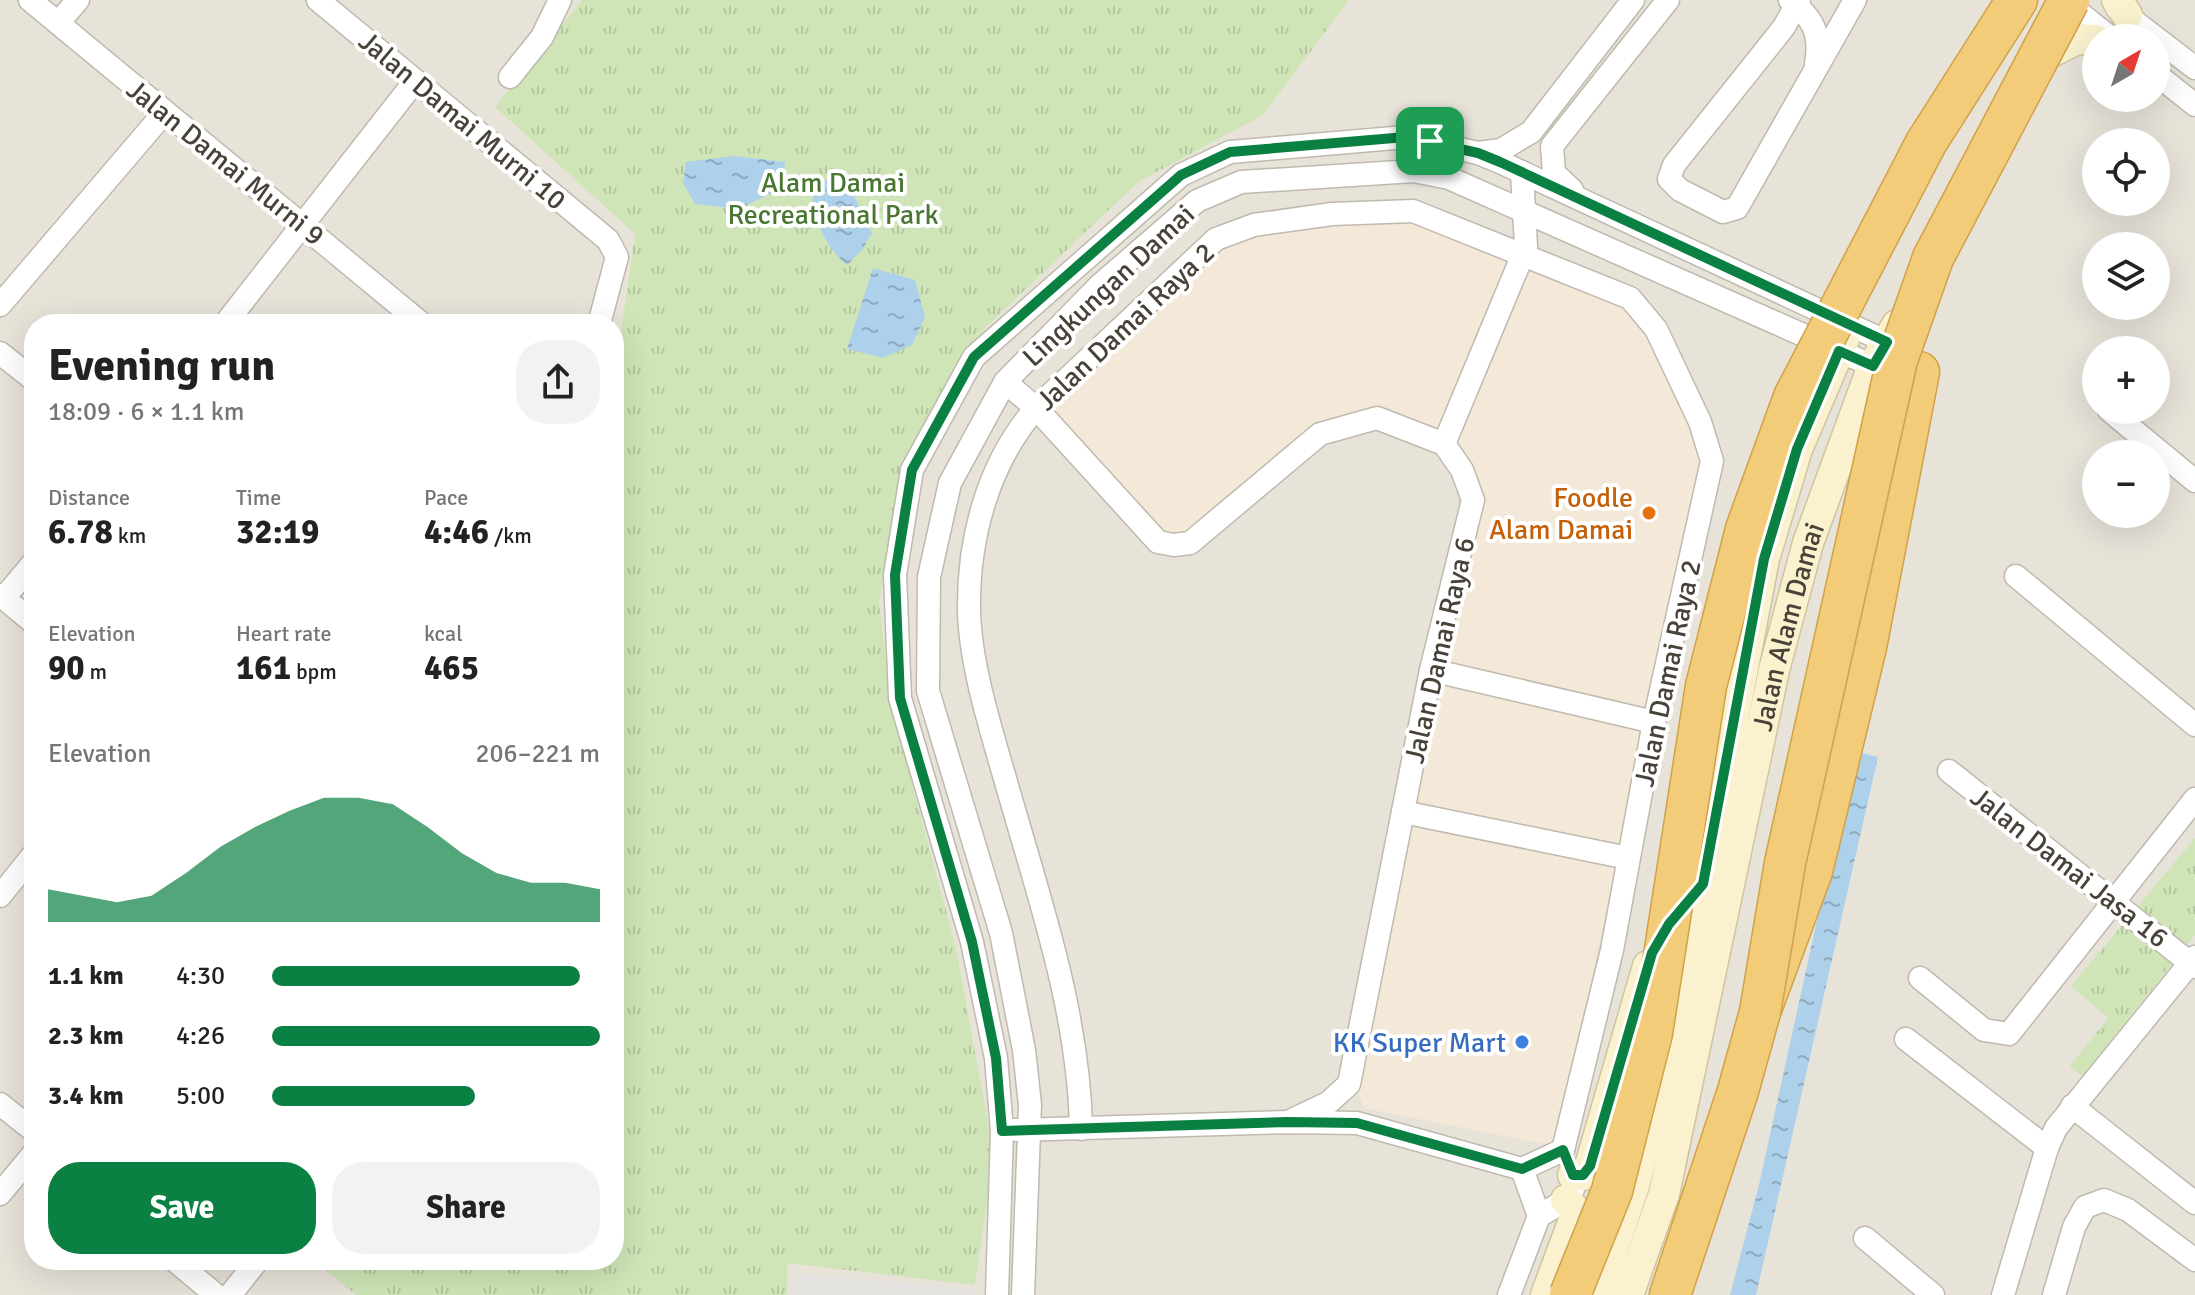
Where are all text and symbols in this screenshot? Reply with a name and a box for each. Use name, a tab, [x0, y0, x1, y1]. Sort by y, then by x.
street label: Jalan Damai Murni 10	[352, 24, 573, 217]
north arrow	[2082, 24, 2170, 112]
map controls	[2082, 24, 2170, 528]
street label: Jalan Damai Murni 9	[120, 73, 331, 253]
pin	[1396, 107, 1464, 175]
icon: arrive	[1408, 119, 1452, 163]
button: locate	[2082, 128, 2170, 216]
park label: Alam Damai Recreational Park	[727, 166, 939, 232]
street label: Lingkungan Damai	[1016, 197, 1202, 374]
button: layers	[2082, 232, 2170, 320]
street label: Jalan Damai Raya 2	[1030, 236, 1222, 418]
button: +	[2082, 336, 2170, 424]
text: Evening run	[48, 339, 275, 393]
button: share	[516, 340, 600, 424]
text: 18:09 · 6 × 1.1 km	[48, 396, 244, 428]
button: −	[2082, 440, 2170, 528]
place label: Foodle Alam Damai	[1489, 481, 1633, 547]
text: Distance	[48, 484, 130, 511]
text: Time	[236, 484, 281, 511]
text: Pace	[424, 484, 468, 511]
marker: Foodle Alam Damai	[1640, 504, 1658, 522]
text: 6.78	[48, 511, 113, 553]
text: 32:19	[236, 511, 319, 553]
text: 4:46	[424, 511, 489, 553]
street label: Jalan Alam Damai	[1746, 518, 1832, 734]
text: km	[113, 522, 146, 549]
text: /km	[489, 522, 532, 549]
street label: Jalan Damai Raya 6	[1397, 534, 1483, 767]
street label: Jalan Damai Raya 2	[1627, 557, 1709, 790]
text: Elevation	[48, 620, 136, 647]
text: Heart rate	[236, 620, 331, 647]
text: kcal	[424, 620, 463, 647]
text: 90	[48, 647, 85, 689]
text: 161	[236, 647, 291, 689]
text: 465	[424, 647, 479, 689]
text: m	[85, 658, 107, 685]
text: bpm	[291, 658, 337, 685]
text: Elevation	[48, 738, 152, 770]
text: 206–221 m	[476, 738, 600, 770]
street label: Jalan Damai Jasa 16	[1964, 780, 2175, 955]
text: 1.1 km	[48, 960, 124, 992]
text: 4:30	[176, 960, 225, 992]
text: 2.3 km	[48, 1020, 124, 1052]
text: 4:26	[176, 1020, 225, 1052]
place label: KK Super Mart	[1333, 1026, 1506, 1060]
marker: KK Super Mart	[1513, 1033, 1531, 1051]
text: 3.4 km	[48, 1080, 124, 1112]
text: 5:00	[176, 1080, 225, 1112]
button: Save	[48, 1162, 316, 1254]
button: Share	[332, 1162, 600, 1254]

